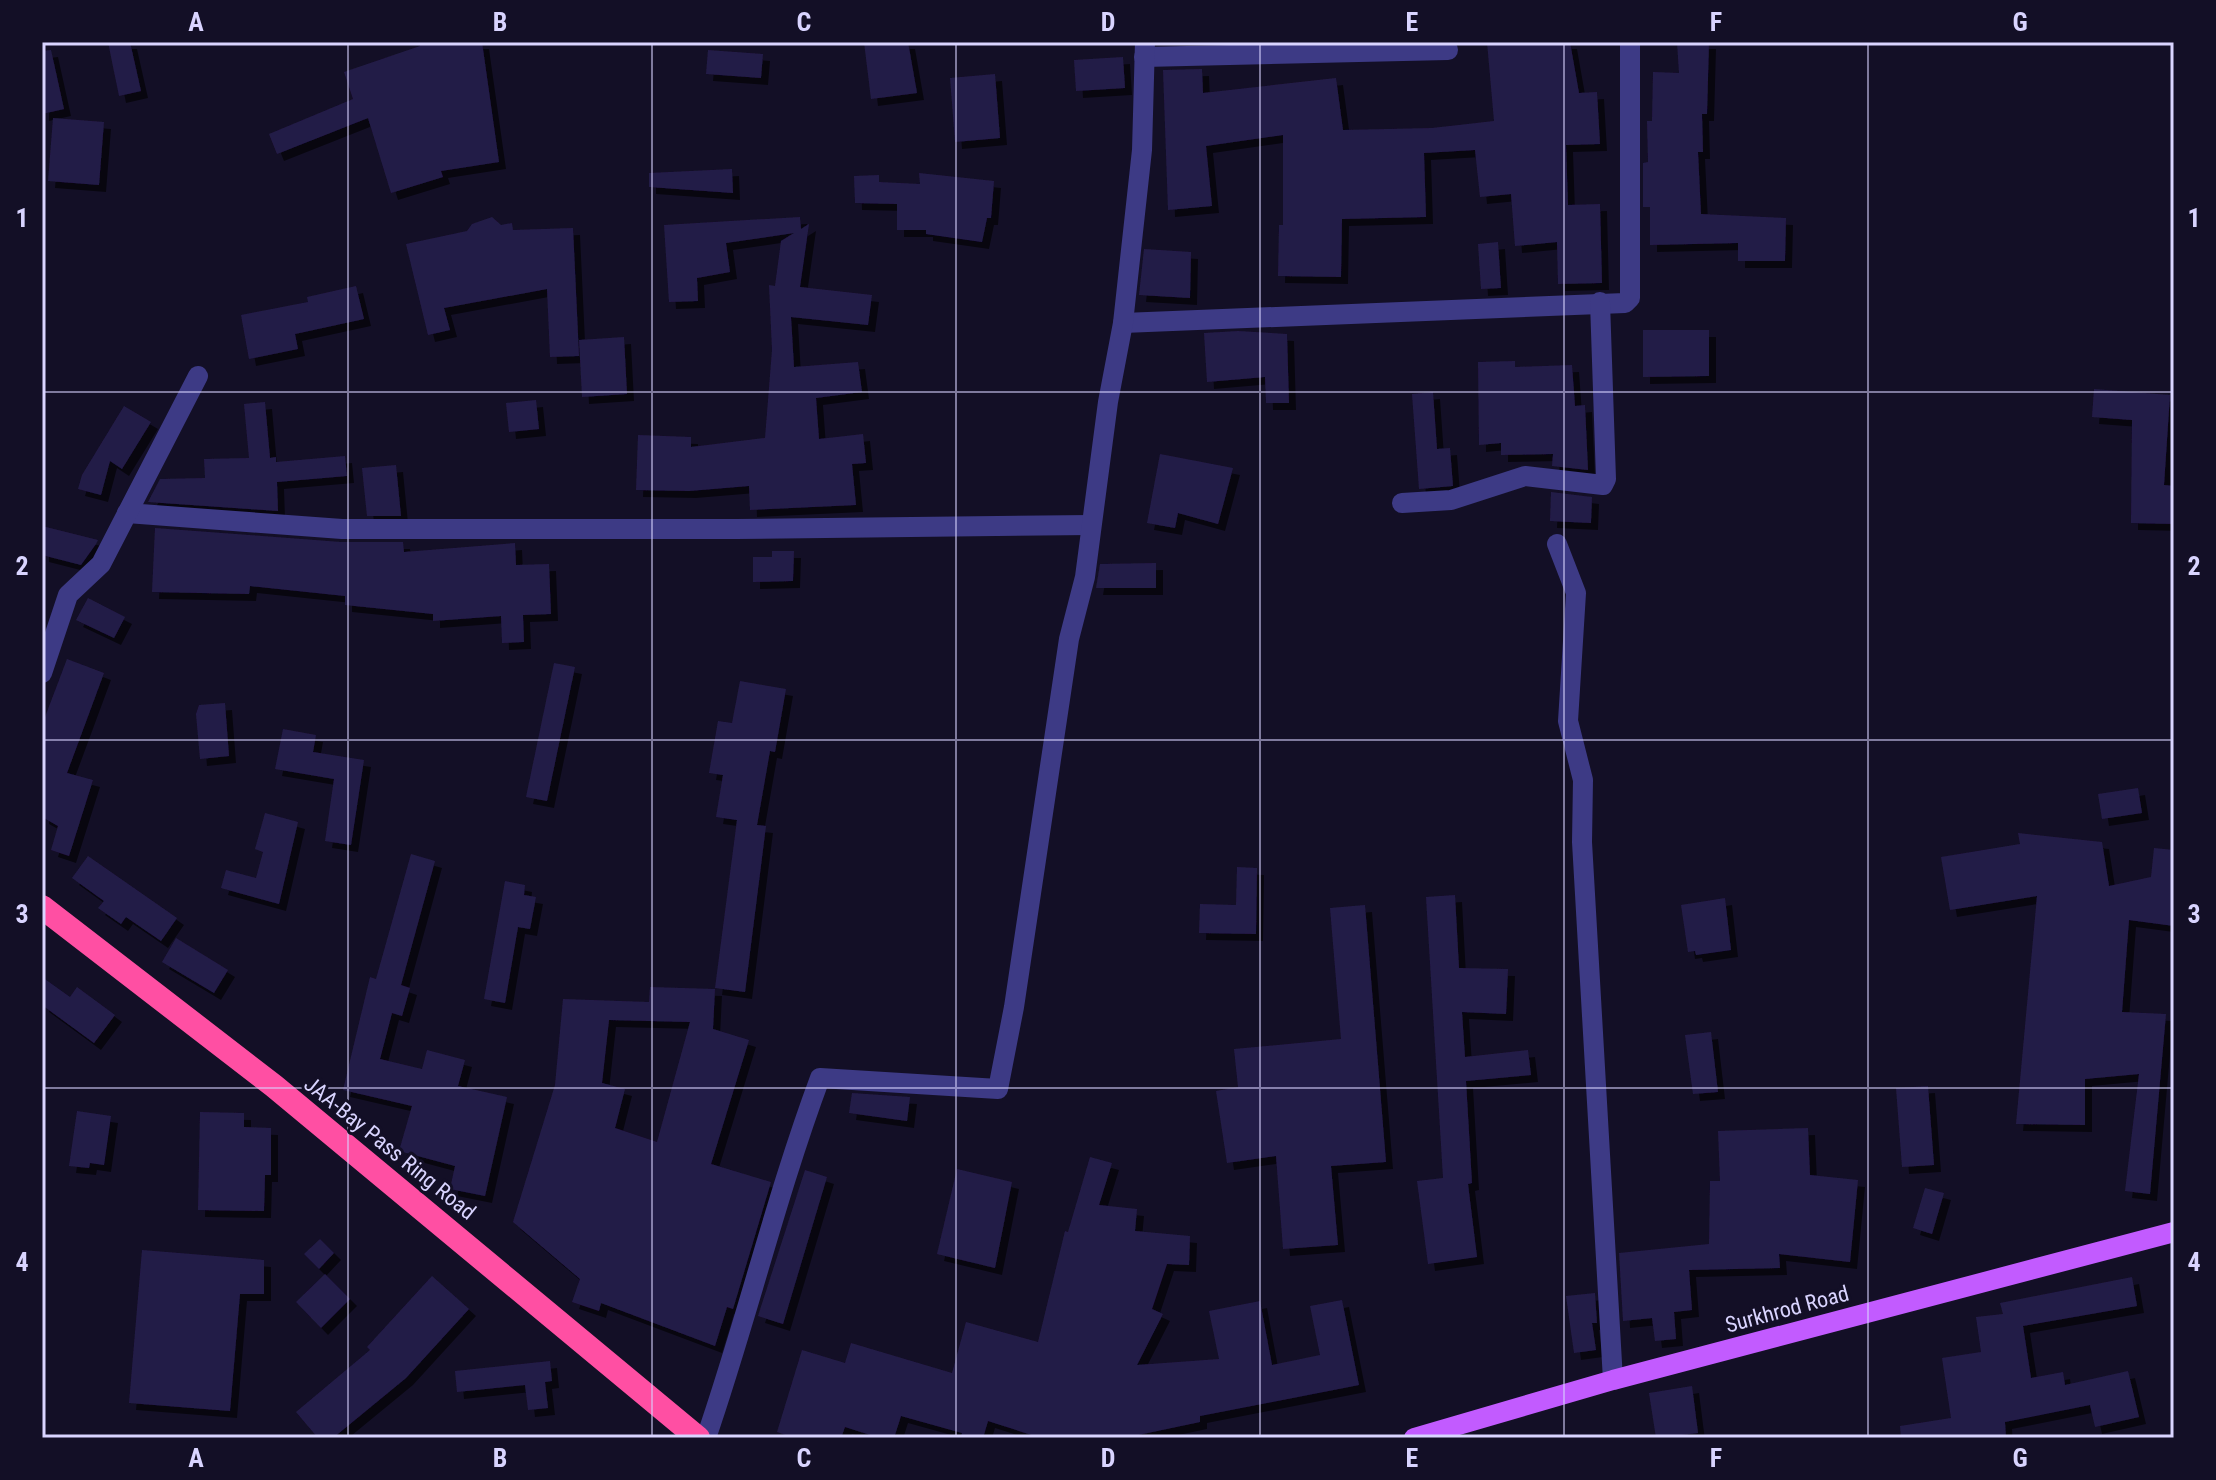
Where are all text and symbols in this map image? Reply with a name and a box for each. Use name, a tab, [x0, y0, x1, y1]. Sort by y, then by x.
text: A	[188, 7, 204, 37]
text: B	[493, 7, 507, 37]
text: C	[797, 7, 812, 37]
text: D	[1101, 7, 1115, 37]
text: E	[1406, 7, 1419, 37]
text: F	[1710, 7, 1722, 37]
text: G	[2012, 7, 2028, 37]
text: 1	[15, 203, 29, 233]
text: 1	[2187, 203, 2201, 233]
text: 2	[15, 551, 29, 581]
text: 2	[2187, 551, 2201, 581]
text: 3	[15, 899, 29, 929]
text: 3	[2187, 899, 2201, 929]
street label: JAA-Bay Pass Ring Road	[299, 1071, 481, 1225]
text: 4	[15, 1247, 29, 1277]
text: 4	[2187, 1247, 2201, 1277]
street label: Surkhrod Road	[1722, 1280, 1852, 1338]
text: A	[188, 1443, 204, 1473]
text: B	[493, 1443, 507, 1473]
text: C	[797, 1443, 812, 1473]
text: D	[1101, 1443, 1115, 1473]
text: E	[1406, 1443, 1419, 1473]
text: F	[1710, 1443, 1722, 1473]
text: G	[2012, 1443, 2028, 1473]

